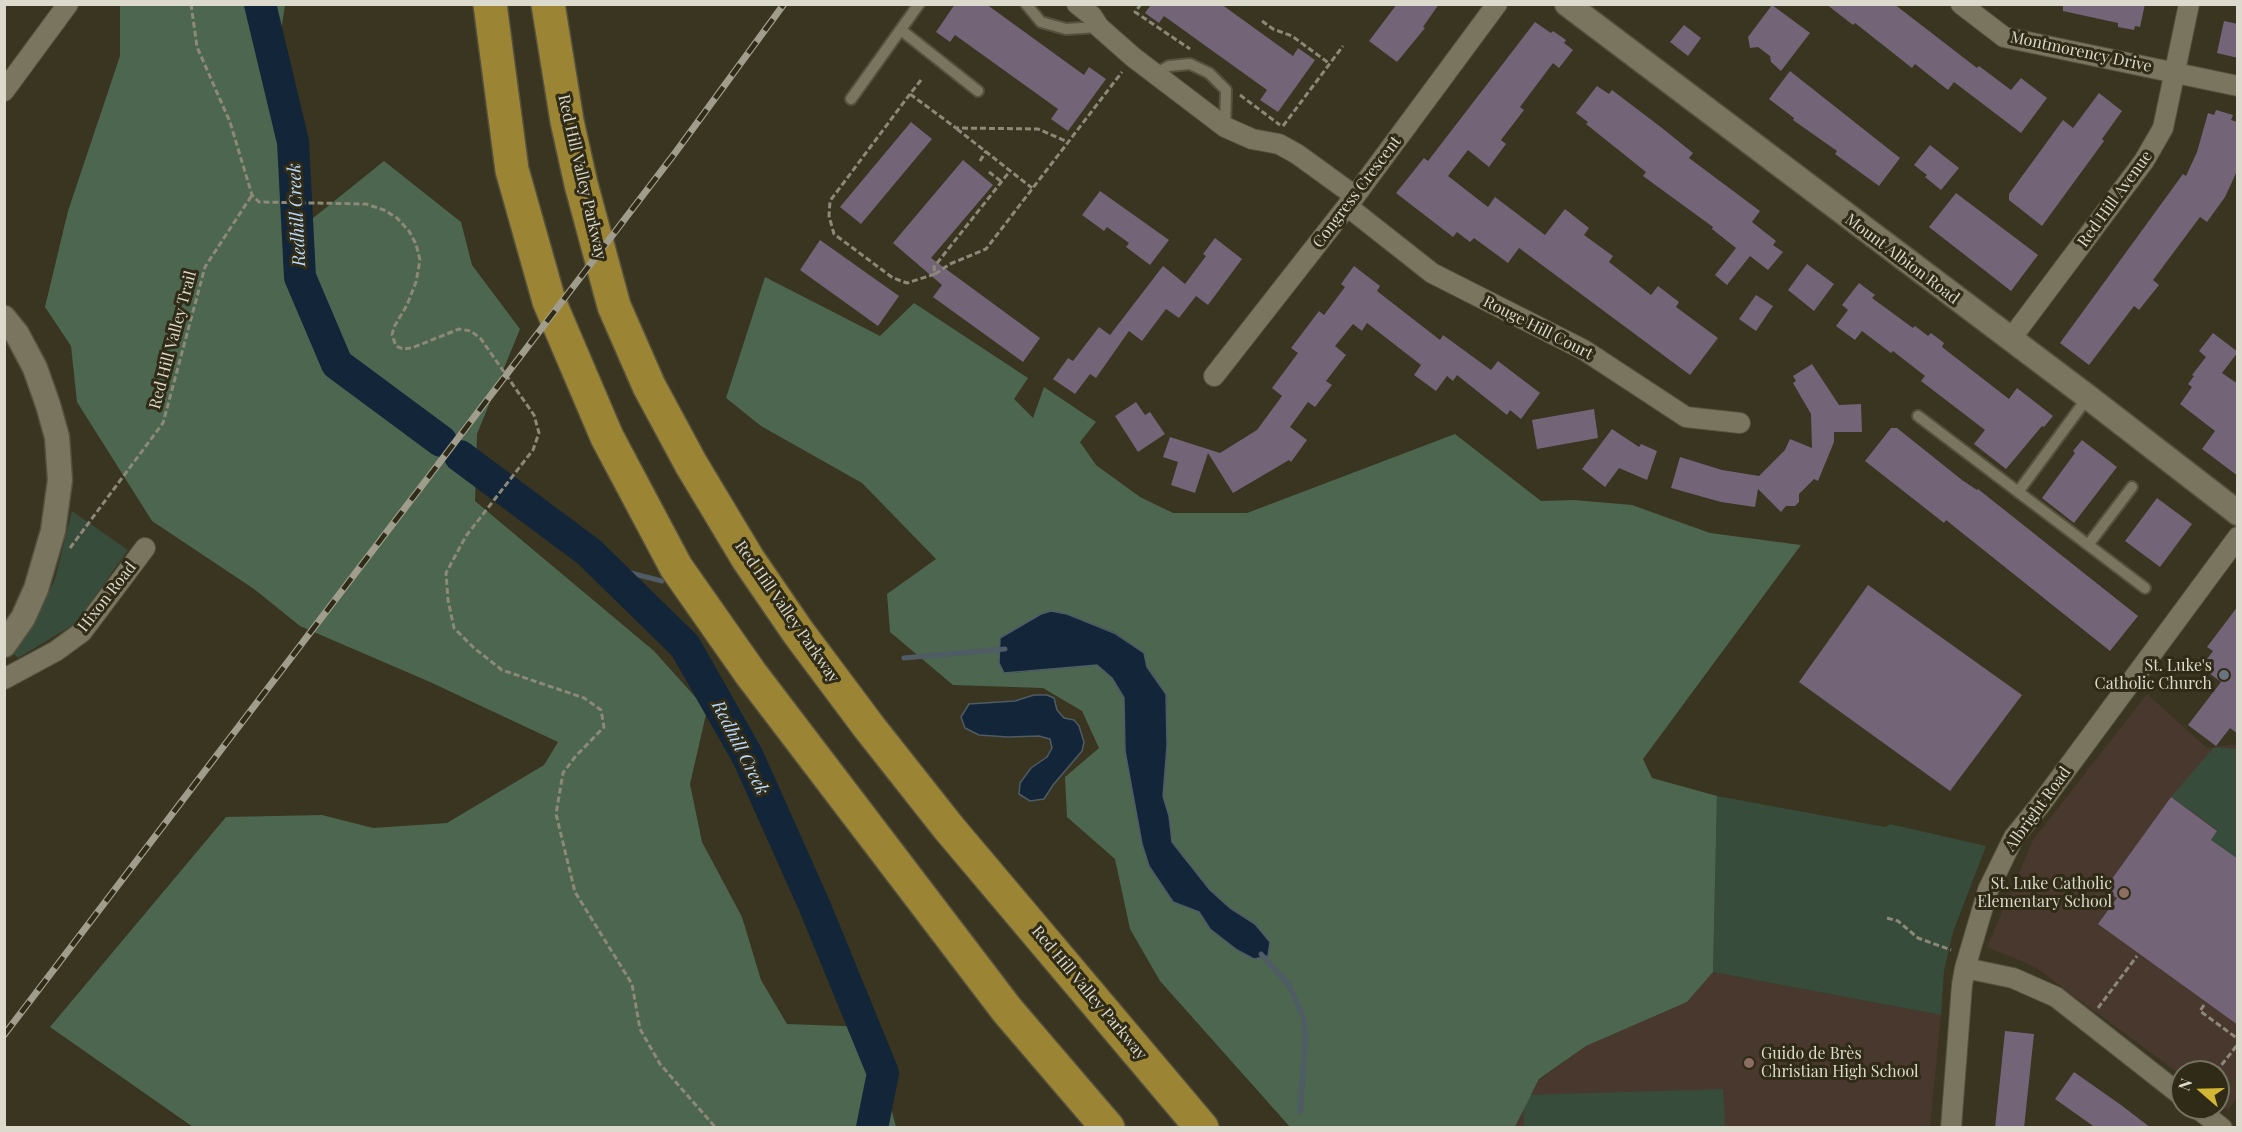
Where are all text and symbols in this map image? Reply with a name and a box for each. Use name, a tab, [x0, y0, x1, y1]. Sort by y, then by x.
street label: Montmorency Drive	[2009, 28, 2153, 76]
street label: Red Hill Valley Parkway	[554, 93, 610, 261]
street label: Congress Crescent	[1309, 132, 1405, 252]
street label: Red Hill Avenue	[2074, 147, 2156, 251]
water label: Redhill Creek	[284, 163, 310, 267]
street label: Mount Albion Road	[1841, 210, 1963, 308]
street label: Red Hill Valley Trail	[145, 269, 201, 411]
street label: Rouge Hill Court	[1480, 292, 1596, 364]
street label: Red Hill Valley Parkway	[731, 537, 843, 687]
street label: Hixon Road	[74, 558, 140, 636]
place label: St. Luke's Catholic Church	[2095, 656, 2212, 694]
marker: St. Luke's Catholic Church	[2217, 668, 2231, 682]
water label: Redhill Creek	[707, 697, 773, 799]
street label: Albright Road	[2001, 763, 2075, 855]
place label: St. Luke Catholic Elementary School	[1977, 874, 2112, 912]
marker: St. Luke Catholic Elementary School	[2117, 886, 2131, 900]
street label: Red Hill Valley Parkway	[1027, 922, 1151, 1064]
place label: Guido de Brès Christian High School	[1761, 1044, 1919, 1082]
marker: Guido de Brès Christian High School	[1742, 1056, 1756, 1070]
north arrow	[2170, 1060, 2230, 1120]
text: N	[2173, 1075, 2196, 1093]

